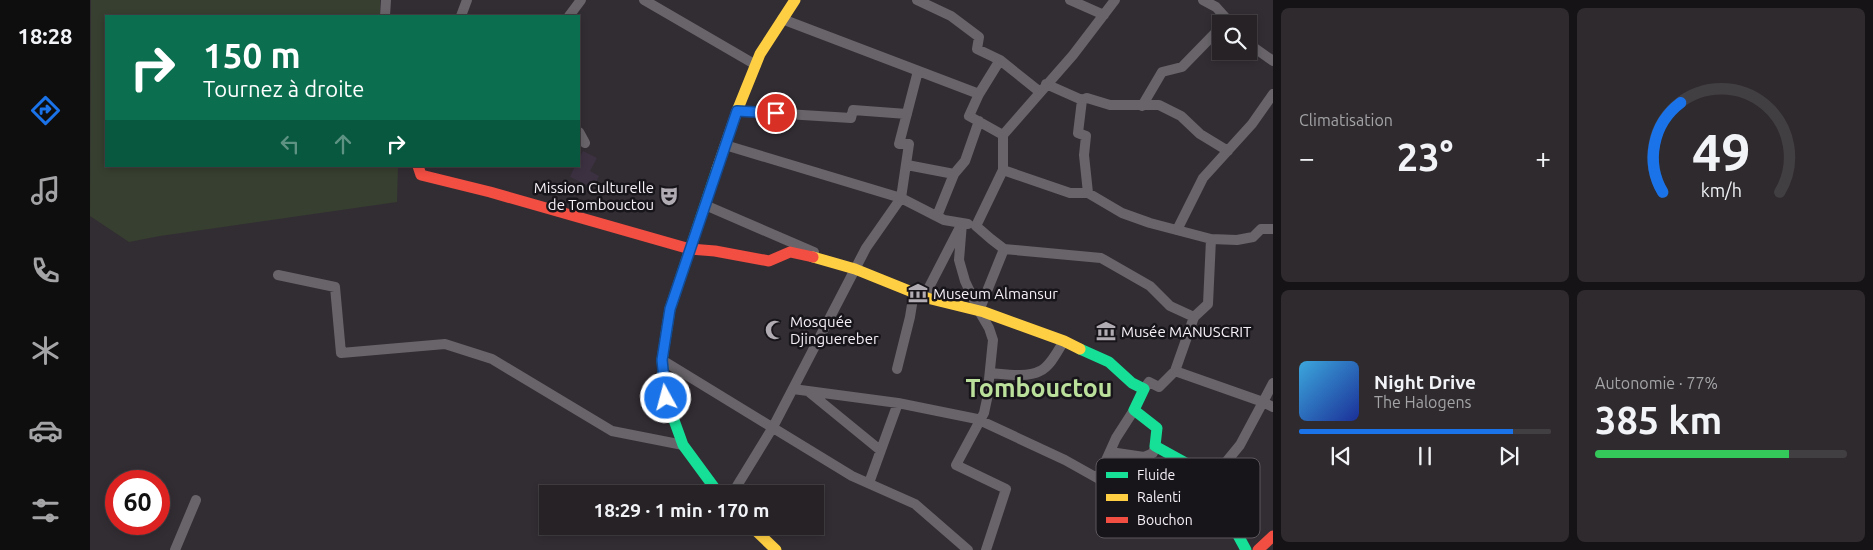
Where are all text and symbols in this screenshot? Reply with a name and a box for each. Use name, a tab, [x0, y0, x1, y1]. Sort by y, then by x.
map controls	[1212, 15, 1257, 60]
button: search	[1212, 15, 1257, 60]
text: 18:28	[17, 23, 73, 48]
icon: right	[120, 35, 185, 100]
text: 150 m	[203, 35, 301, 75]
text: Tournez à droite	[203, 76, 364, 101]
pin	[755, 92, 797, 134]
icon: directions	[28, 93, 63, 128]
icon: arrive	[762, 99, 790, 127]
text: Climatisation	[1299, 111, 1393, 129]
text: 49	[1692, 123, 1750, 181]
icon: left	[276, 130, 304, 158]
icon: ahead	[329, 130, 357, 158]
icon: right	[382, 130, 410, 158]
text: 23°	[1397, 136, 1453, 178]
text: −	[1299, 142, 1315, 173]
text: +	[1535, 142, 1551, 173]
icon: music	[28, 173, 63, 208]
place label: Mission Culturelle de Tombouctou	[534, 179, 654, 213]
text: km/h	[1700, 180, 1742, 200]
theatre icon: Mission Culturelle de Tombouctou	[658, 185, 680, 207]
icon: phone	[28, 253, 63, 288]
museum icon: Museum Almansur	[907, 282, 929, 304]
place label: Museum Almansur	[933, 285, 1058, 302]
place label: Mosquée Djinguereber	[790, 313, 879, 347]
mosque icon: Mosquée Djinguereber	[764, 319, 786, 341]
museum icon: Musée MANUSCRIT	[1095, 320, 1117, 342]
place label: Musée MANUSCRIT	[1121, 323, 1252, 340]
icon: climate	[28, 333, 63, 368]
position arrow	[639, 371, 691, 423]
text: Night Drive	[1374, 371, 1476, 393]
district label: Tombouctou	[966, 374, 1112, 402]
text: Autonomie · 77%	[1595, 374, 1718, 392]
text: The Halogens	[1374, 393, 1472, 411]
text: 385 km	[1595, 399, 1722, 441]
icon: car	[28, 413, 63, 448]
icon: previous	[1327, 442, 1355, 470]
icon: pause	[1411, 442, 1439, 470]
icon: next	[1495, 442, 1523, 470]
legend	[1096, 458, 1260, 538]
text: Fluide	[1137, 467, 1175, 483]
speed limit sign: 60	[105, 470, 170, 535]
text: Ralenti	[1137, 489, 1181, 505]
icon: filters	[28, 493, 63, 528]
text: 18:29 · 1 min · 170 m	[594, 499, 769, 521]
text: Bouchon	[1137, 512, 1193, 528]

